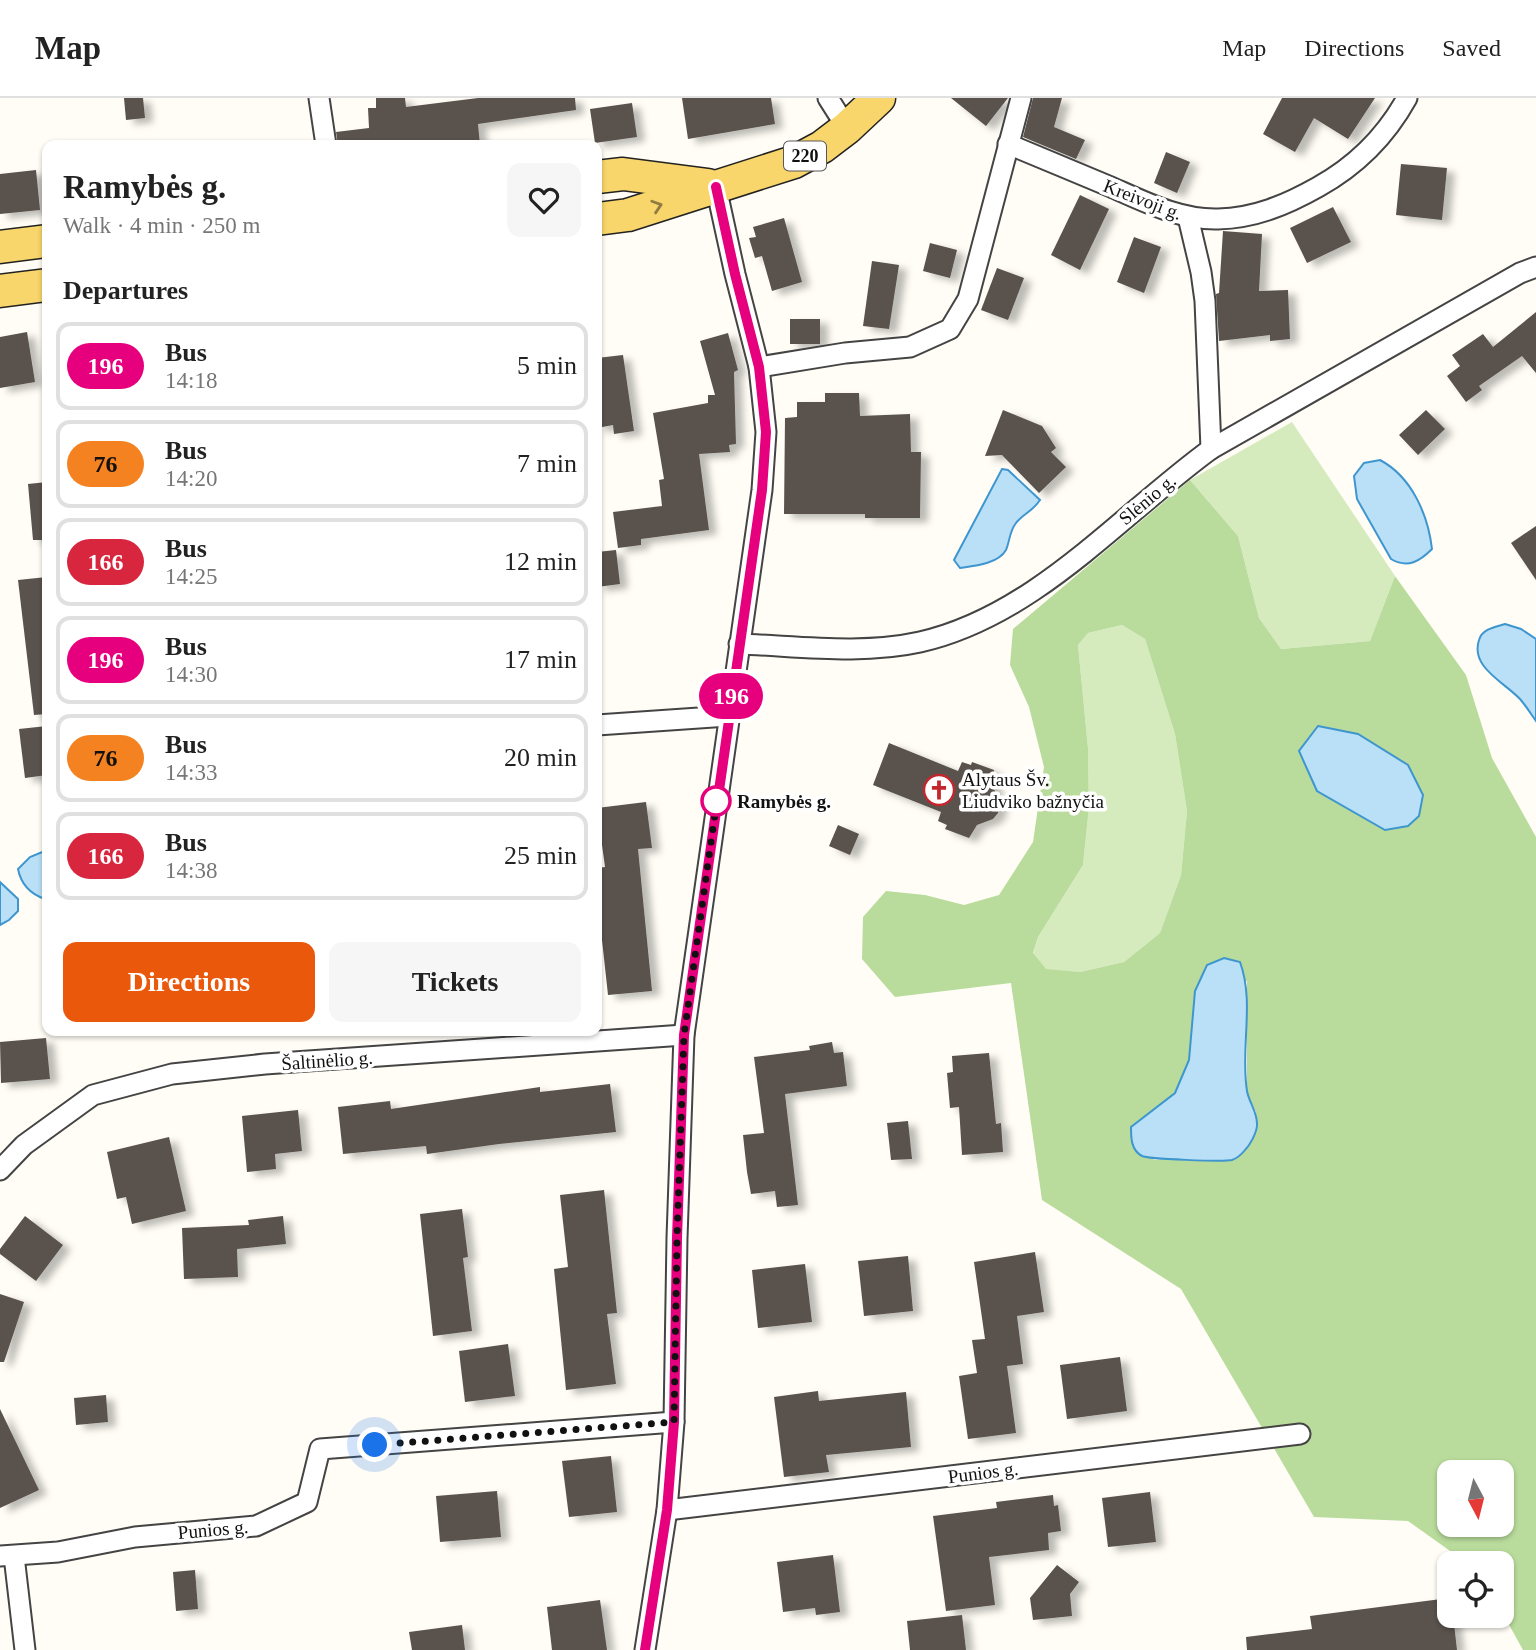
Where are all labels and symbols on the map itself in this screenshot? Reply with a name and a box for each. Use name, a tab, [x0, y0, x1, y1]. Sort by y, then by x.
road number: 220	[784, 142, 826, 170]
street label: Kreivoji g.	[1101, 175, 1185, 224]
one-way arrow	[651, 199, 663, 214]
street label: Slėnio g.	[1115, 470, 1180, 529]
line badge: 196	[691, 673, 771, 719]
place label: Alytaus Šv. Liudviko bažnyčia	[962, 769, 1104, 812]
church icon: Alytaus Šv. Liudviko bažnyčia	[922, 773, 956, 807]
marker: Ramybės g.	[701, 786, 731, 816]
place label: Ramybės g.	[737, 791, 831, 812]
street label: Šaltinėlio g.	[281, 1047, 374, 1074]
your location	[357, 1427, 392, 1462]
street label: Punios g.	[947, 1458, 1019, 1487]
north arrow	[1437, 1460, 1514, 1536]
street label: Punios g.	[177, 1516, 249, 1543]

